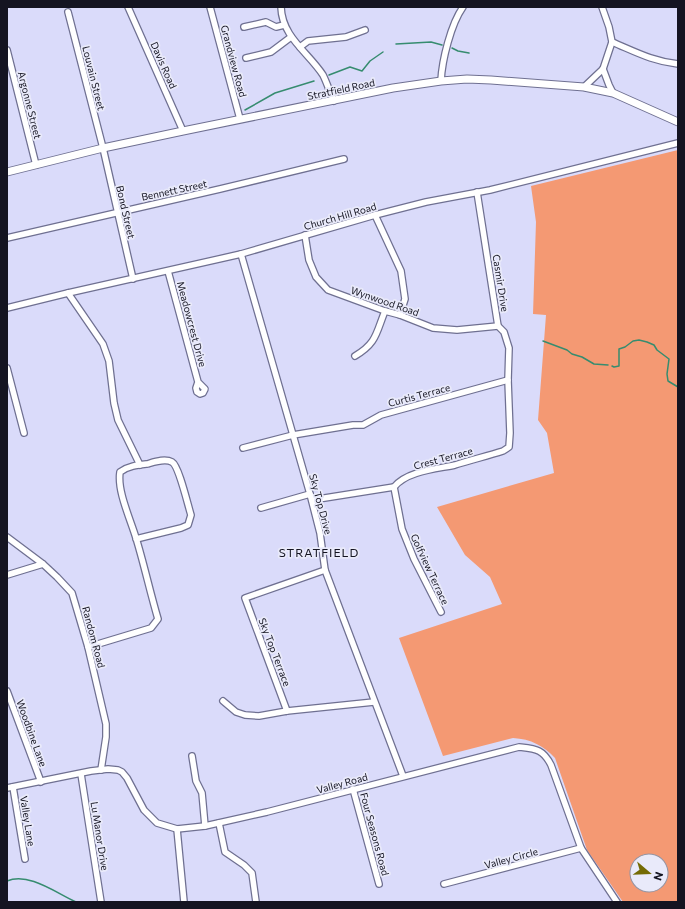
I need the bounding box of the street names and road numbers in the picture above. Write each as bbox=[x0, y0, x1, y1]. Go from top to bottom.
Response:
street label: Grandview Road bbox=[219, 24, 249, 99]
street label: Davis Road bbox=[148, 40, 180, 90]
street label: Louvain Street bbox=[80, 45, 108, 111]
street label: Argonne Street bbox=[16, 70, 44, 140]
street label: Stratfield Road bbox=[306, 76, 376, 102]
street label: Bennett Street bbox=[140, 177, 208, 203]
street label: Bond Street bbox=[114, 184, 138, 240]
street label: Church Hill Road bbox=[302, 200, 378, 232]
street label: Casmir Drive bbox=[491, 253, 511, 313]
street label: Meadowcrest Drive bbox=[175, 280, 209, 368]
street label: Wynwood Road bbox=[349, 284, 421, 318]
street label: Curtis Terrace bbox=[387, 381, 451, 409]
street label: Crest Terrace bbox=[412, 444, 474, 472]
street label: Sky Top Drive bbox=[307, 473, 335, 535]
street label: Golfview Terrace bbox=[408, 532, 452, 606]
street label: Random Road bbox=[80, 605, 108, 669]
street label: Sky Top Terrace bbox=[256, 616, 294, 688]
street label: Woodbine Lane bbox=[14, 698, 50, 768]
street label: Valley Road bbox=[315, 770, 369, 796]
street label: Four Seasons Road bbox=[358, 791, 392, 877]
street label: Valley Lane bbox=[18, 795, 38, 847]
street label: Lu Manor Drive bbox=[89, 801, 111, 871]
street label: Valley Circle bbox=[483, 845, 539, 871]

